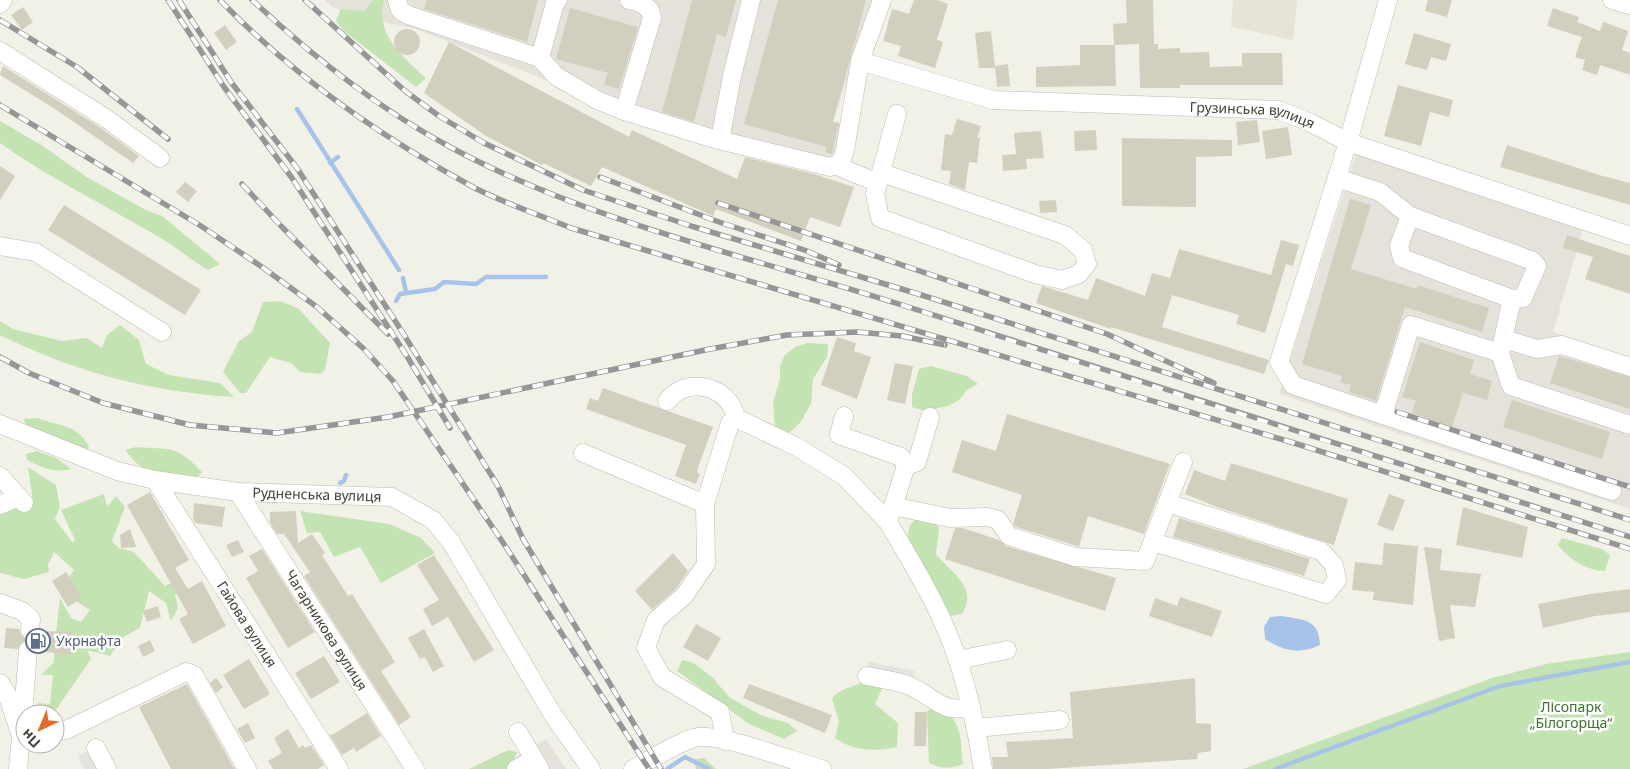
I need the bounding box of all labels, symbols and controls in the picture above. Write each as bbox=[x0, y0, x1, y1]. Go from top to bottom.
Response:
street label: Грузинська вулиця bbox=[1189, 97, 1318, 133]
street label: Рудненська вулиця bbox=[252, 482, 382, 506]
street label: Чагарникова вулиця bbox=[281, 566, 372, 694]
street label: Гайова вулиця bbox=[213, 577, 282, 671]
fuel station icon: Укрнафта bbox=[25, 628, 51, 654]
place label: Укрнафта bbox=[56, 631, 121, 650]
park label: Лісопарк „Білогорща“ bbox=[1530, 697, 1612, 732]
north arrow bbox=[15, 704, 65, 754]
text: Пн bbox=[17, 725, 44, 752]

